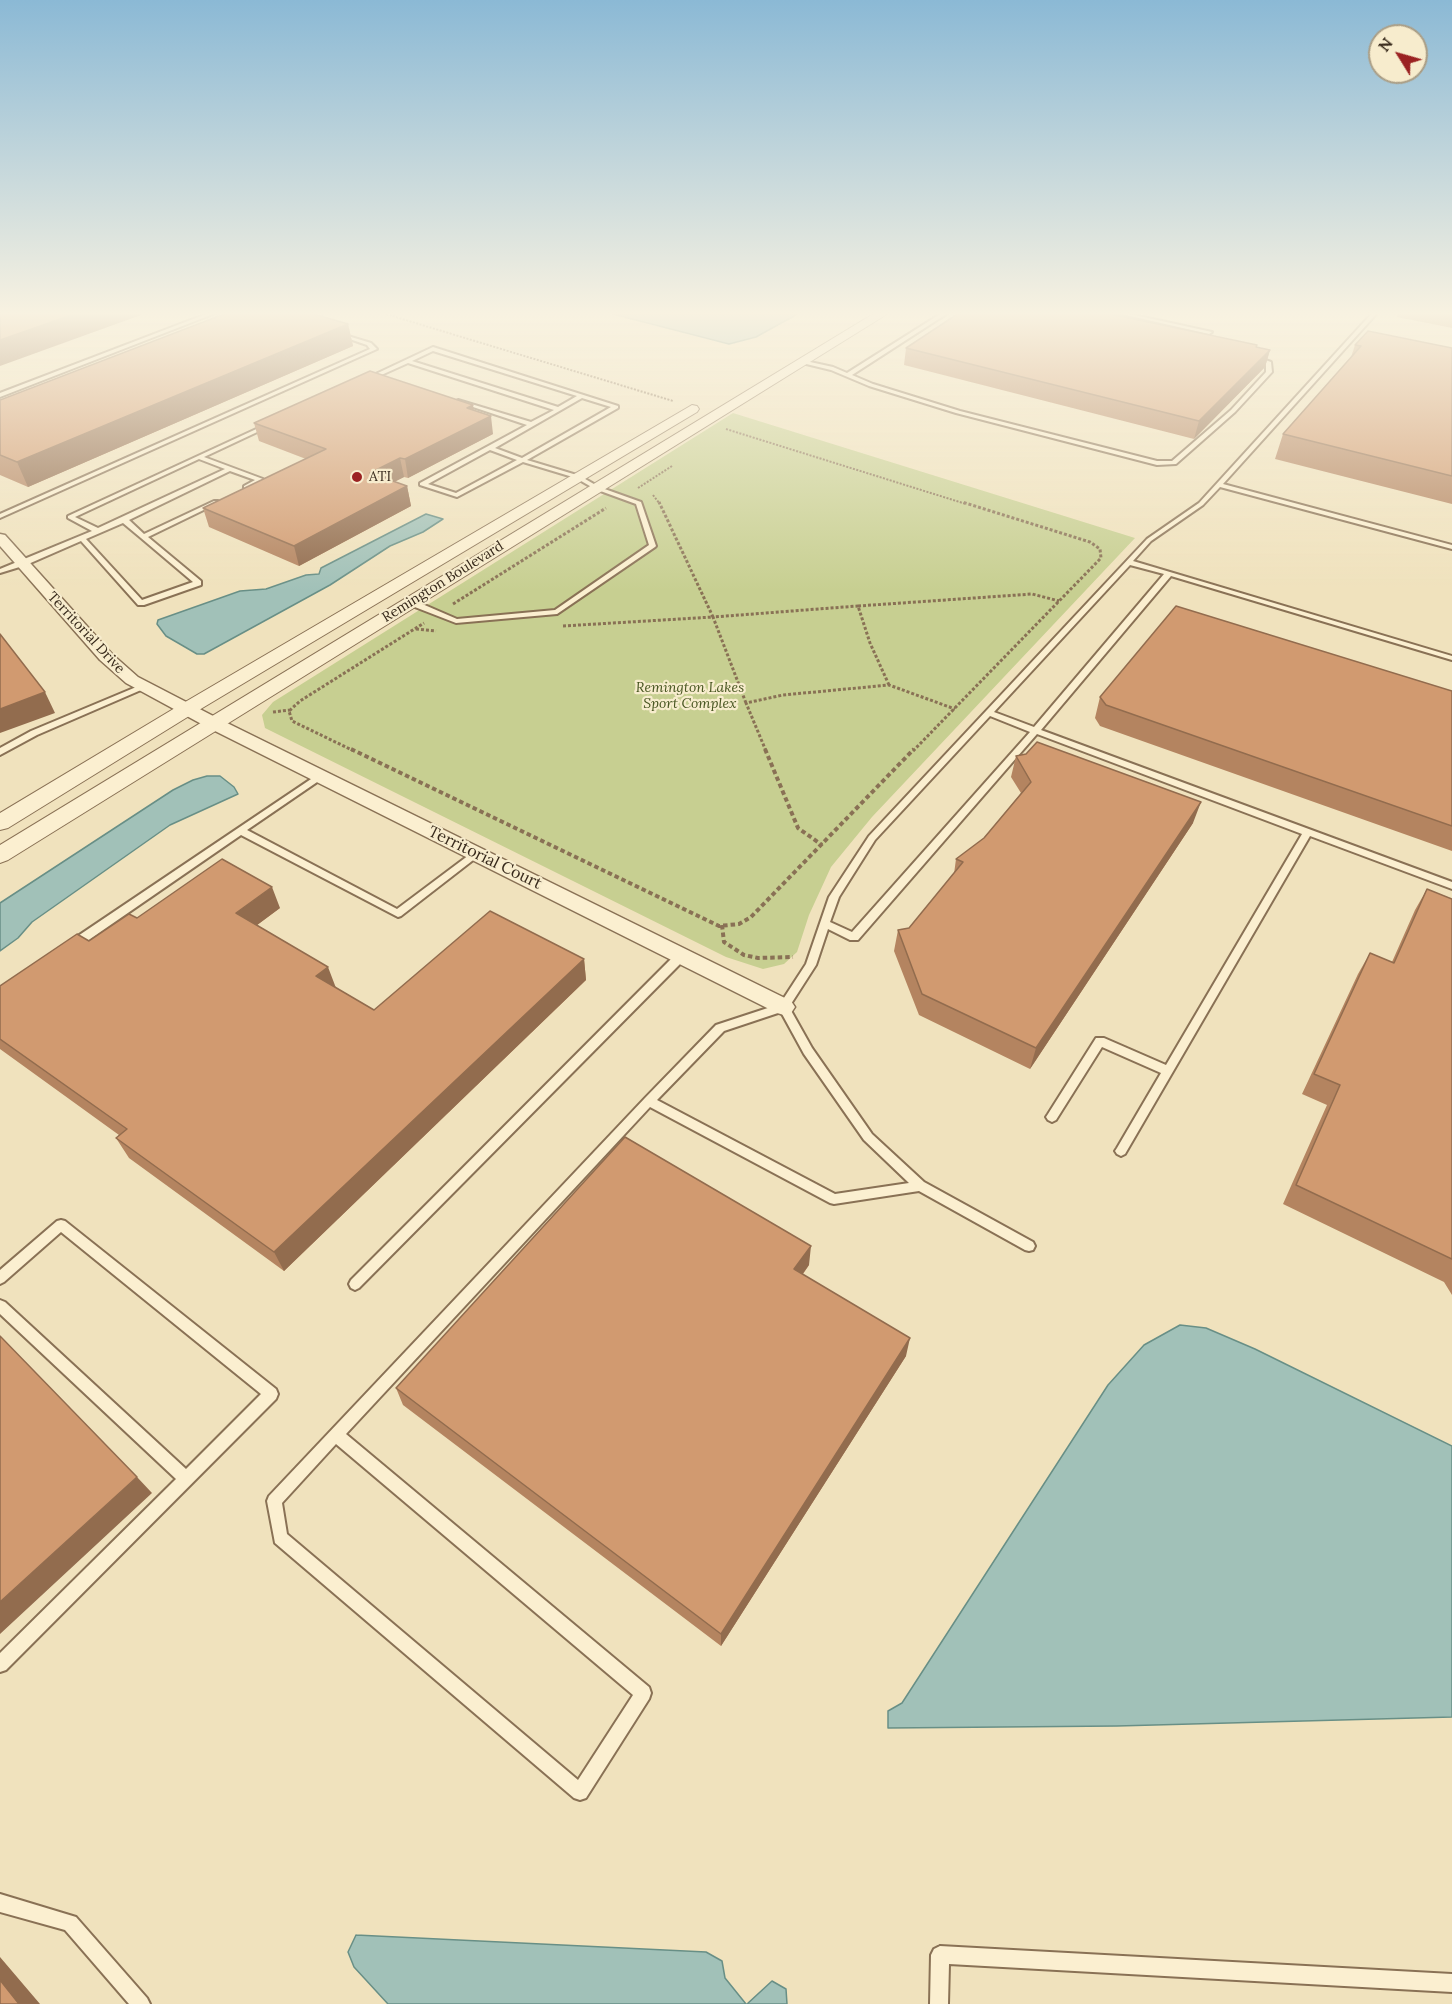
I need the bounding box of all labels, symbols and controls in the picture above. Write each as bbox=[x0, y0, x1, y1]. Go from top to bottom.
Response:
north arrow bbox=[1368, 24, 1428, 84]
text: N bbox=[1374, 33, 1397, 55]
place label: ATI bbox=[369, 469, 391, 485]
marker: ATI bbox=[350, 470, 364, 484]
street label: Remington Boulevard bbox=[379, 538, 507, 626]
street label: Territorial Drive bbox=[44, 589, 128, 677]
park label: Remington Lakes Sport Complex bbox=[636, 680, 744, 712]
street label: Territorial Court bbox=[425, 822, 545, 894]

